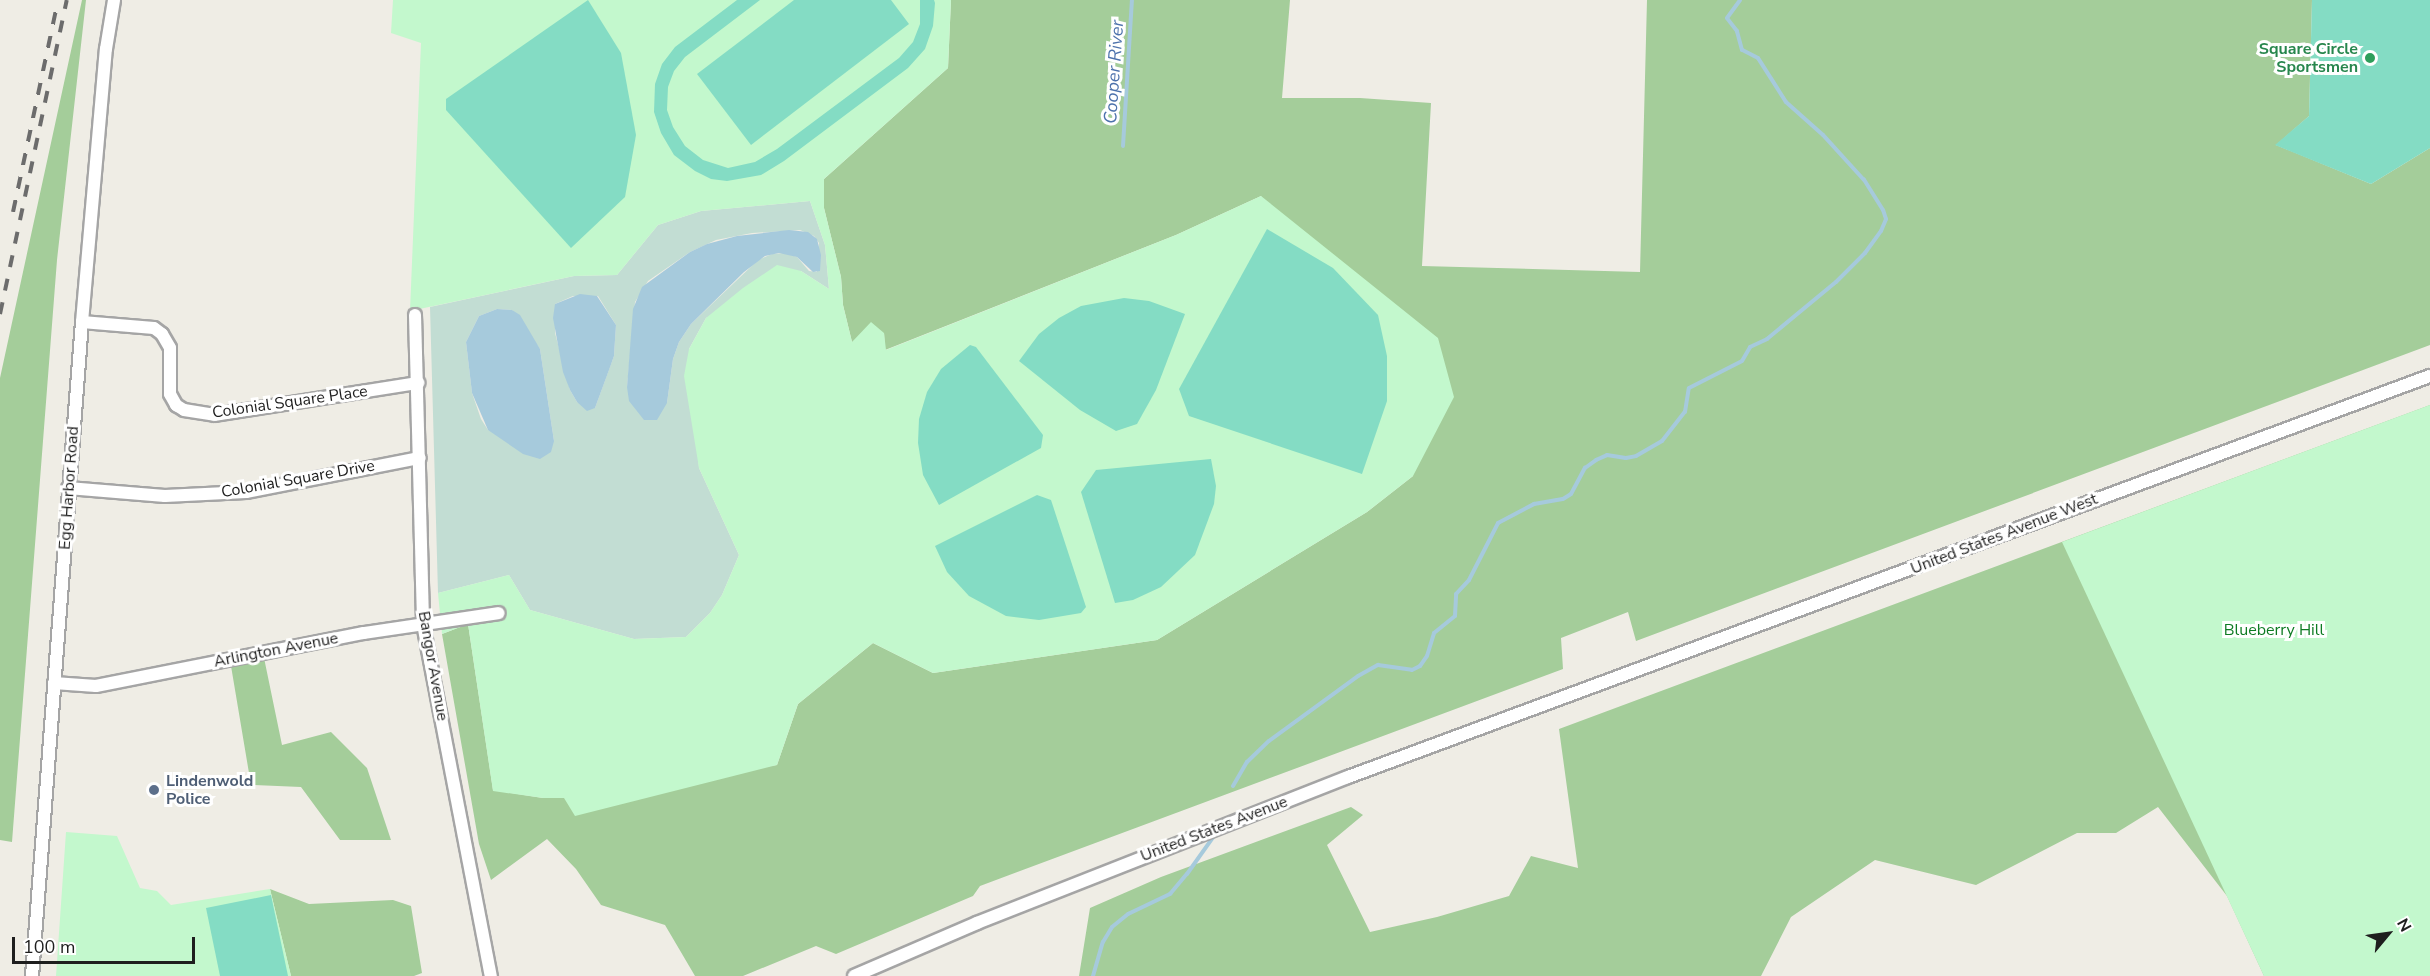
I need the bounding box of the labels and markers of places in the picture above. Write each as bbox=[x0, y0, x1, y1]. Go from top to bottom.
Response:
place label: Square Circle Sportsmen bbox=[2259, 39, 2358, 77]
marker: Square Circle Sportsmen bbox=[2363, 51, 2377, 65]
place label: Lindenwold Police bbox=[166, 771, 253, 809]
marker: Lindenwold Police bbox=[147, 783, 161, 797]

